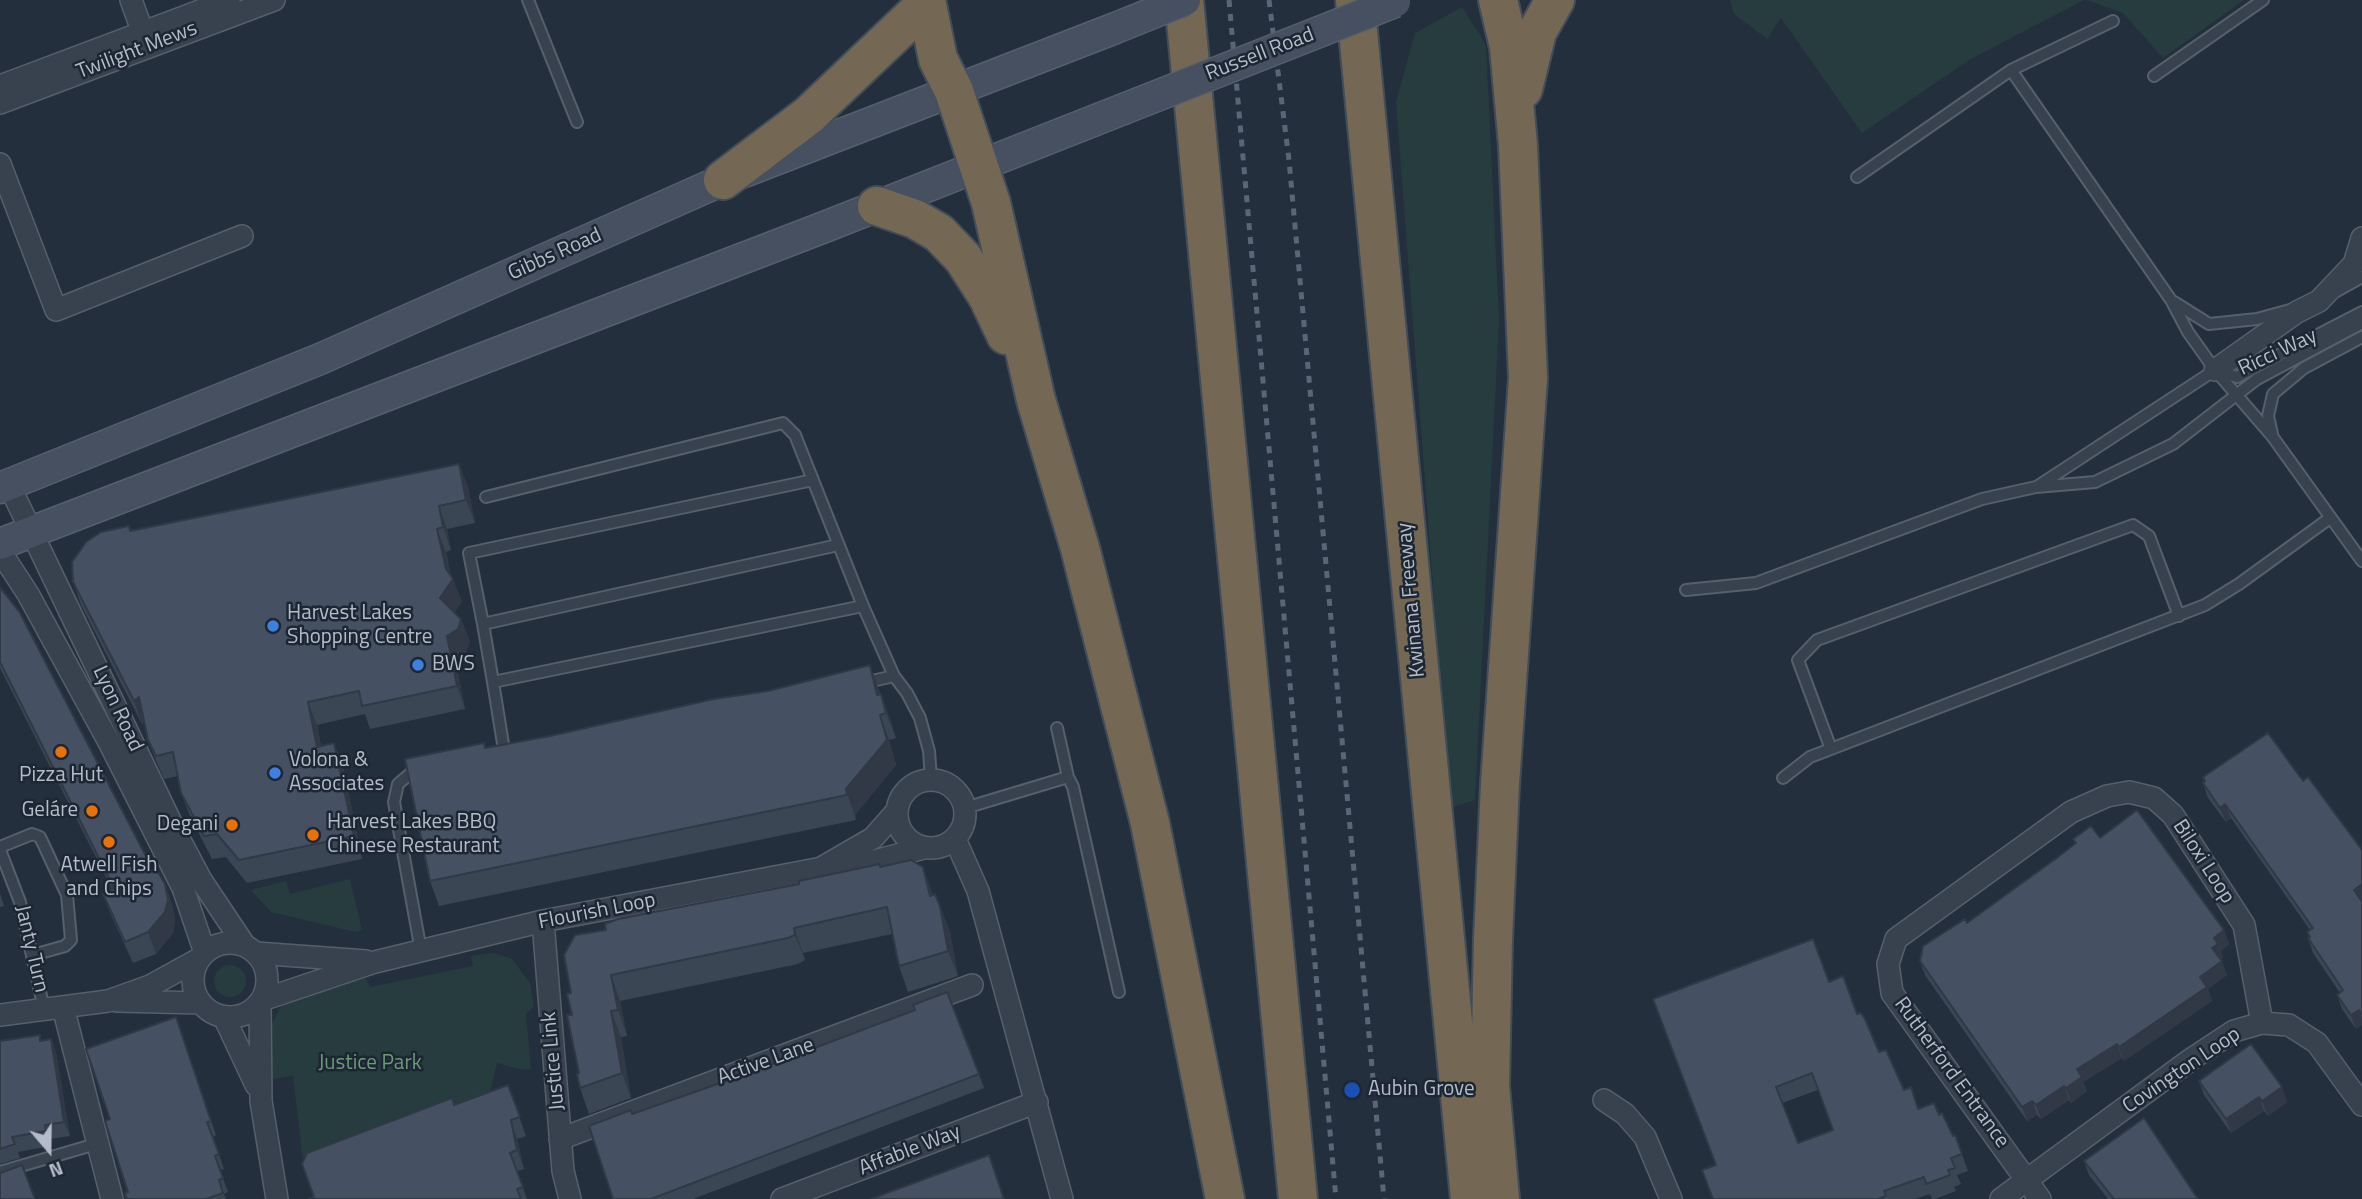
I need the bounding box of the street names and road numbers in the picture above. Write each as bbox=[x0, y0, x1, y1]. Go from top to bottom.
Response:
street label: Twilight Mews bbox=[73, 16, 201, 86]
street label: Russell Road bbox=[1202, 23, 1318, 87]
street label: Gibbs Road bbox=[504, 223, 606, 287]
street label: Ricci Way bbox=[2235, 324, 2321, 382]
street label: Kwinana Freeway bbox=[1393, 521, 1431, 679]
street label: Lyon Road bbox=[86, 662, 148, 756]
street label: Biloxi Loop bbox=[2167, 815, 2239, 909]
street label: Flourish Loop bbox=[536, 888, 658, 936]
street label: Janty Turn bbox=[9, 903, 53, 995]
street label: Rutherford Entrance bbox=[1888, 993, 2014, 1153]
street label: Justice Link bbox=[537, 1010, 571, 1112]
street label: Covington Loop bbox=[2118, 1022, 2246, 1120]
street label: Active Lane bbox=[714, 1033, 818, 1091]
street label: Affable Way bbox=[856, 1120, 964, 1182]

